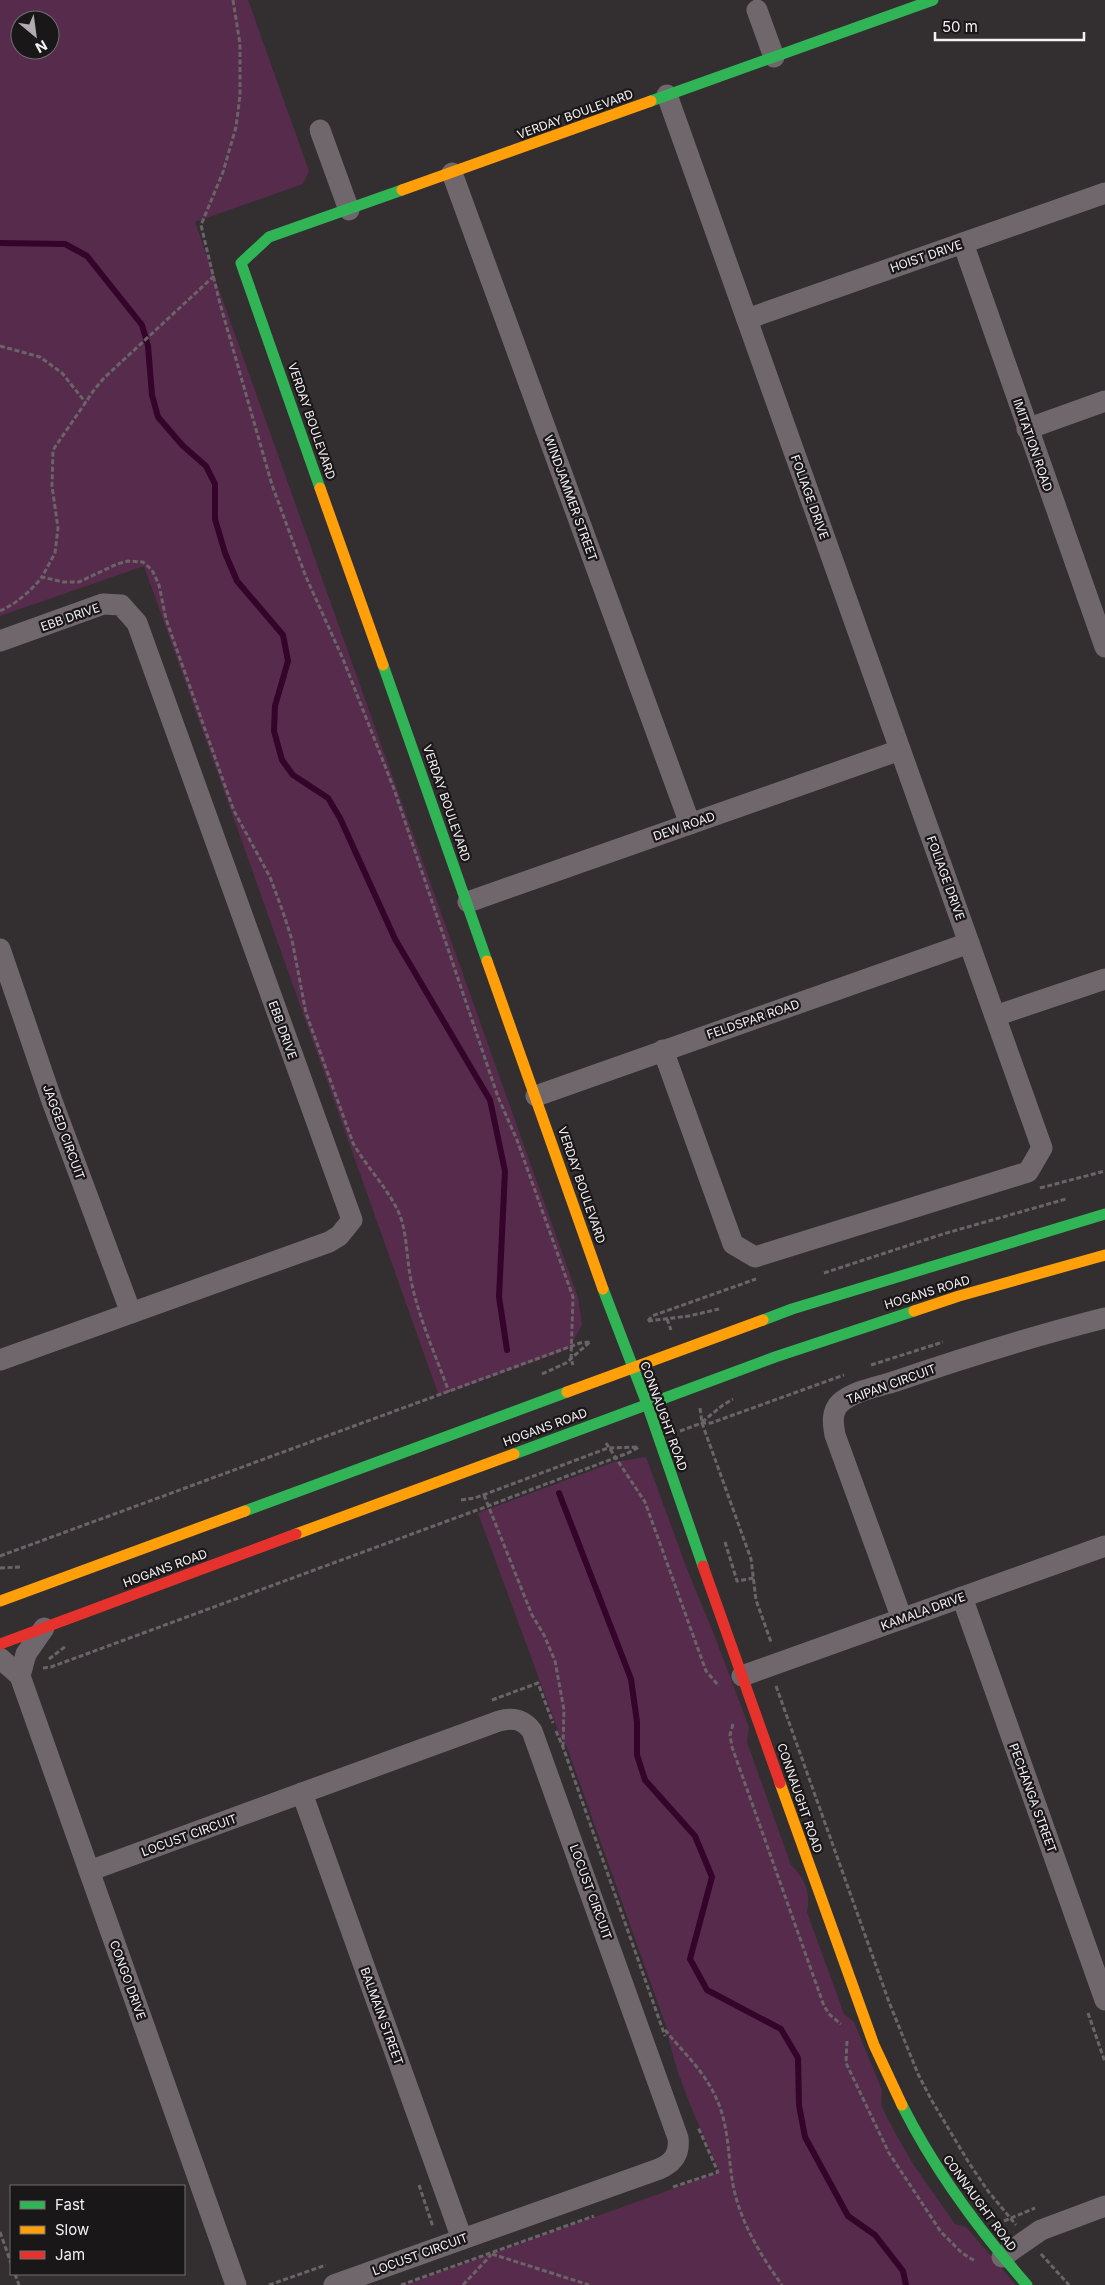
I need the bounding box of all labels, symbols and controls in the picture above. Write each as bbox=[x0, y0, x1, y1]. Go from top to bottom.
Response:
north arrow bbox=[10, 10, 60, 60]
scale bar bbox=[935, 10, 1084, 42]
text: 50 m bbox=[942, 17, 978, 36]
text: N bbox=[33, 37, 50, 57]
street label: VERDAY BOULEVARD bbox=[515, 86, 635, 142]
street label: HOIST DRIVE bbox=[888, 237, 964, 275]
street label: VERDAY BOULEVARD bbox=[285, 361, 339, 481]
street label: IMITATION ROAD bbox=[1010, 397, 1056, 493]
street label: WINDJAMMER STREET bbox=[541, 433, 601, 563]
street label: FOLIAGE DRIVE bbox=[788, 453, 832, 541]
street label: EBB DRIVE bbox=[39, 600, 101, 634]
street label: VERDAY BOULEVARD bbox=[420, 743, 474, 863]
street label: DEW ROAD bbox=[651, 808, 717, 844]
street label: FOLIAGE DRIVE bbox=[924, 834, 968, 922]
street label: FELDSPAR ROAD bbox=[705, 996, 801, 1042]
street label: EBB DRIVE bbox=[265, 999, 301, 1061]
street label: JAGGED CIRCUIT bbox=[40, 1082, 88, 1182]
street label: VERDAY BOULEVARD bbox=[555, 1125, 609, 1245]
street label: HOGANS ROAD bbox=[882, 1272, 972, 1312]
street label: CONNAUGHT ROAD bbox=[637, 1359, 691, 1473]
street label: TAIPAN CIRCUIT bbox=[844, 1361, 938, 1407]
street label: HOGANS ROAD bbox=[501, 1405, 589, 1449]
street label: HOGANS ROAD bbox=[121, 1546, 209, 1590]
street label: KAMALA DRIVE bbox=[879, 1589, 967, 1633]
street label: CONNAUGHT ROAD bbox=[774, 1741, 826, 1855]
street label: PECHANGA STREET bbox=[1006, 1741, 1060, 1855]
street label: LOCUST CIRCUIT bbox=[139, 1811, 239, 1859]
street label: LOCUST CIRCUIT bbox=[567, 1842, 615, 1942]
street label: CONGO DRIVE bbox=[107, 1938, 149, 2022]
street label: BALMAIN STREET bbox=[357, 1965, 407, 2067]
street label: CONNAUGHT ROAD bbox=[940, 2152, 1020, 2254]
legend bbox=[10, 2185, 185, 2275]
text: Fast bbox=[55, 2195, 85, 2214]
text: Slow bbox=[55, 2220, 89, 2239]
street label: LOCUST CIRCUIT bbox=[370, 2230, 470, 2278]
text: Jam bbox=[55, 2245, 85, 2264]

